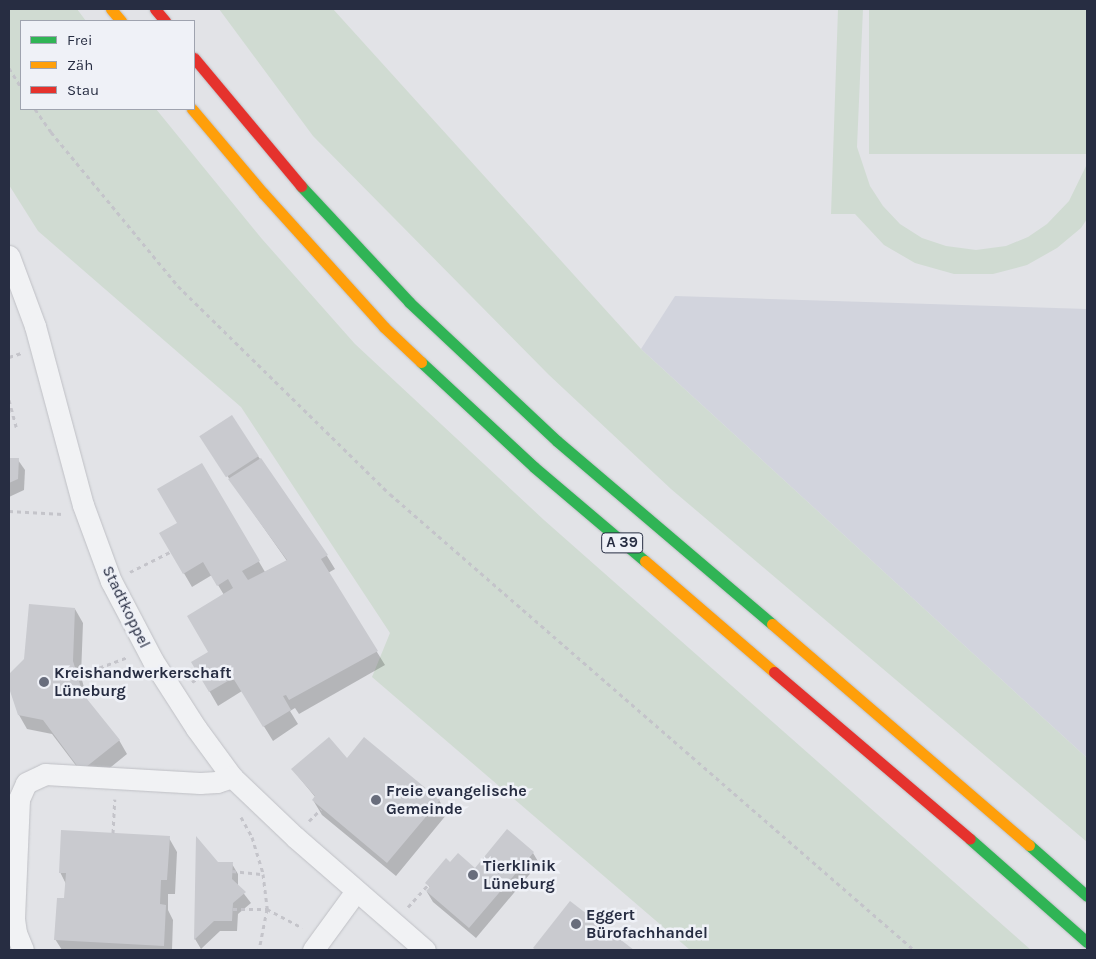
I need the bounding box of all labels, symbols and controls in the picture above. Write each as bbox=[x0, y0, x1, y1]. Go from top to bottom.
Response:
legend bbox=[20, 20, 195, 110]
text: Frei bbox=[67, 31, 92, 49]
text: Zäh bbox=[67, 56, 93, 74]
text: Stau bbox=[67, 81, 99, 99]
road number: A 39 bbox=[601, 530, 643, 556]
street label: Stadtkoppel bbox=[98, 563, 154, 651]
place label: Kreishandwerkerschaft Lüneburg bbox=[54, 663, 232, 701]
marker: Kreishandwerkerschaft Lüneburg bbox=[38, 676, 50, 688]
place label: Freie evangelische Gemeinde bbox=[386, 781, 527, 819]
marker: Freie evangelische Gemeinde bbox=[370, 794, 382, 806]
place label: Tierklinik Lüneburg bbox=[483, 856, 556, 894]
marker: Tierklinik Lüneburg bbox=[467, 869, 479, 881]
place label: Eggert Bürofachhandel bbox=[586, 905, 708, 943]
marker: Eggert Bürofachhandel bbox=[570, 918, 582, 930]

